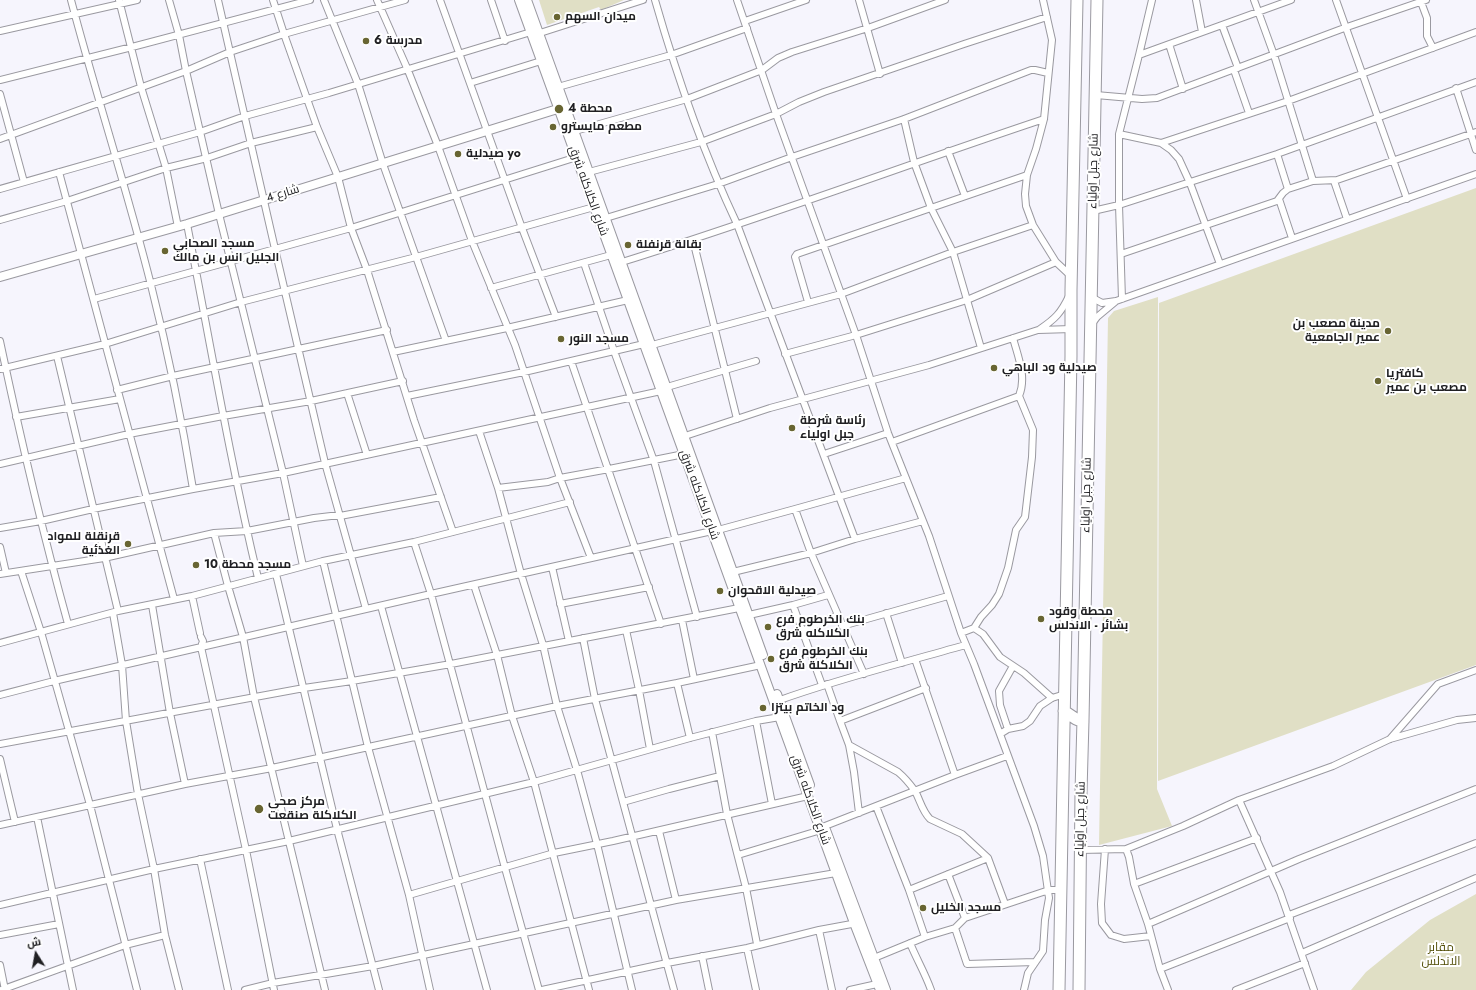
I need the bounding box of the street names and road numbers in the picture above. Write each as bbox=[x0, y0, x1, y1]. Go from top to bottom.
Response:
street label: شارع جبل اولياء bbox=[1086, 133, 1102, 209]
street label: شارع الكلاكله شرق bbox=[565, 144, 611, 238]
street label: شارع 4 bbox=[265, 182, 301, 206]
street label: شارع الكلاكله شرق bbox=[676, 448, 722, 542]
street label: شارع جبل اولياء bbox=[1079, 457, 1095, 533]
street label: شارع الكلاكله شرق bbox=[787, 753, 833, 847]
street label: شارع جبل اولياء bbox=[1073, 781, 1089, 857]

